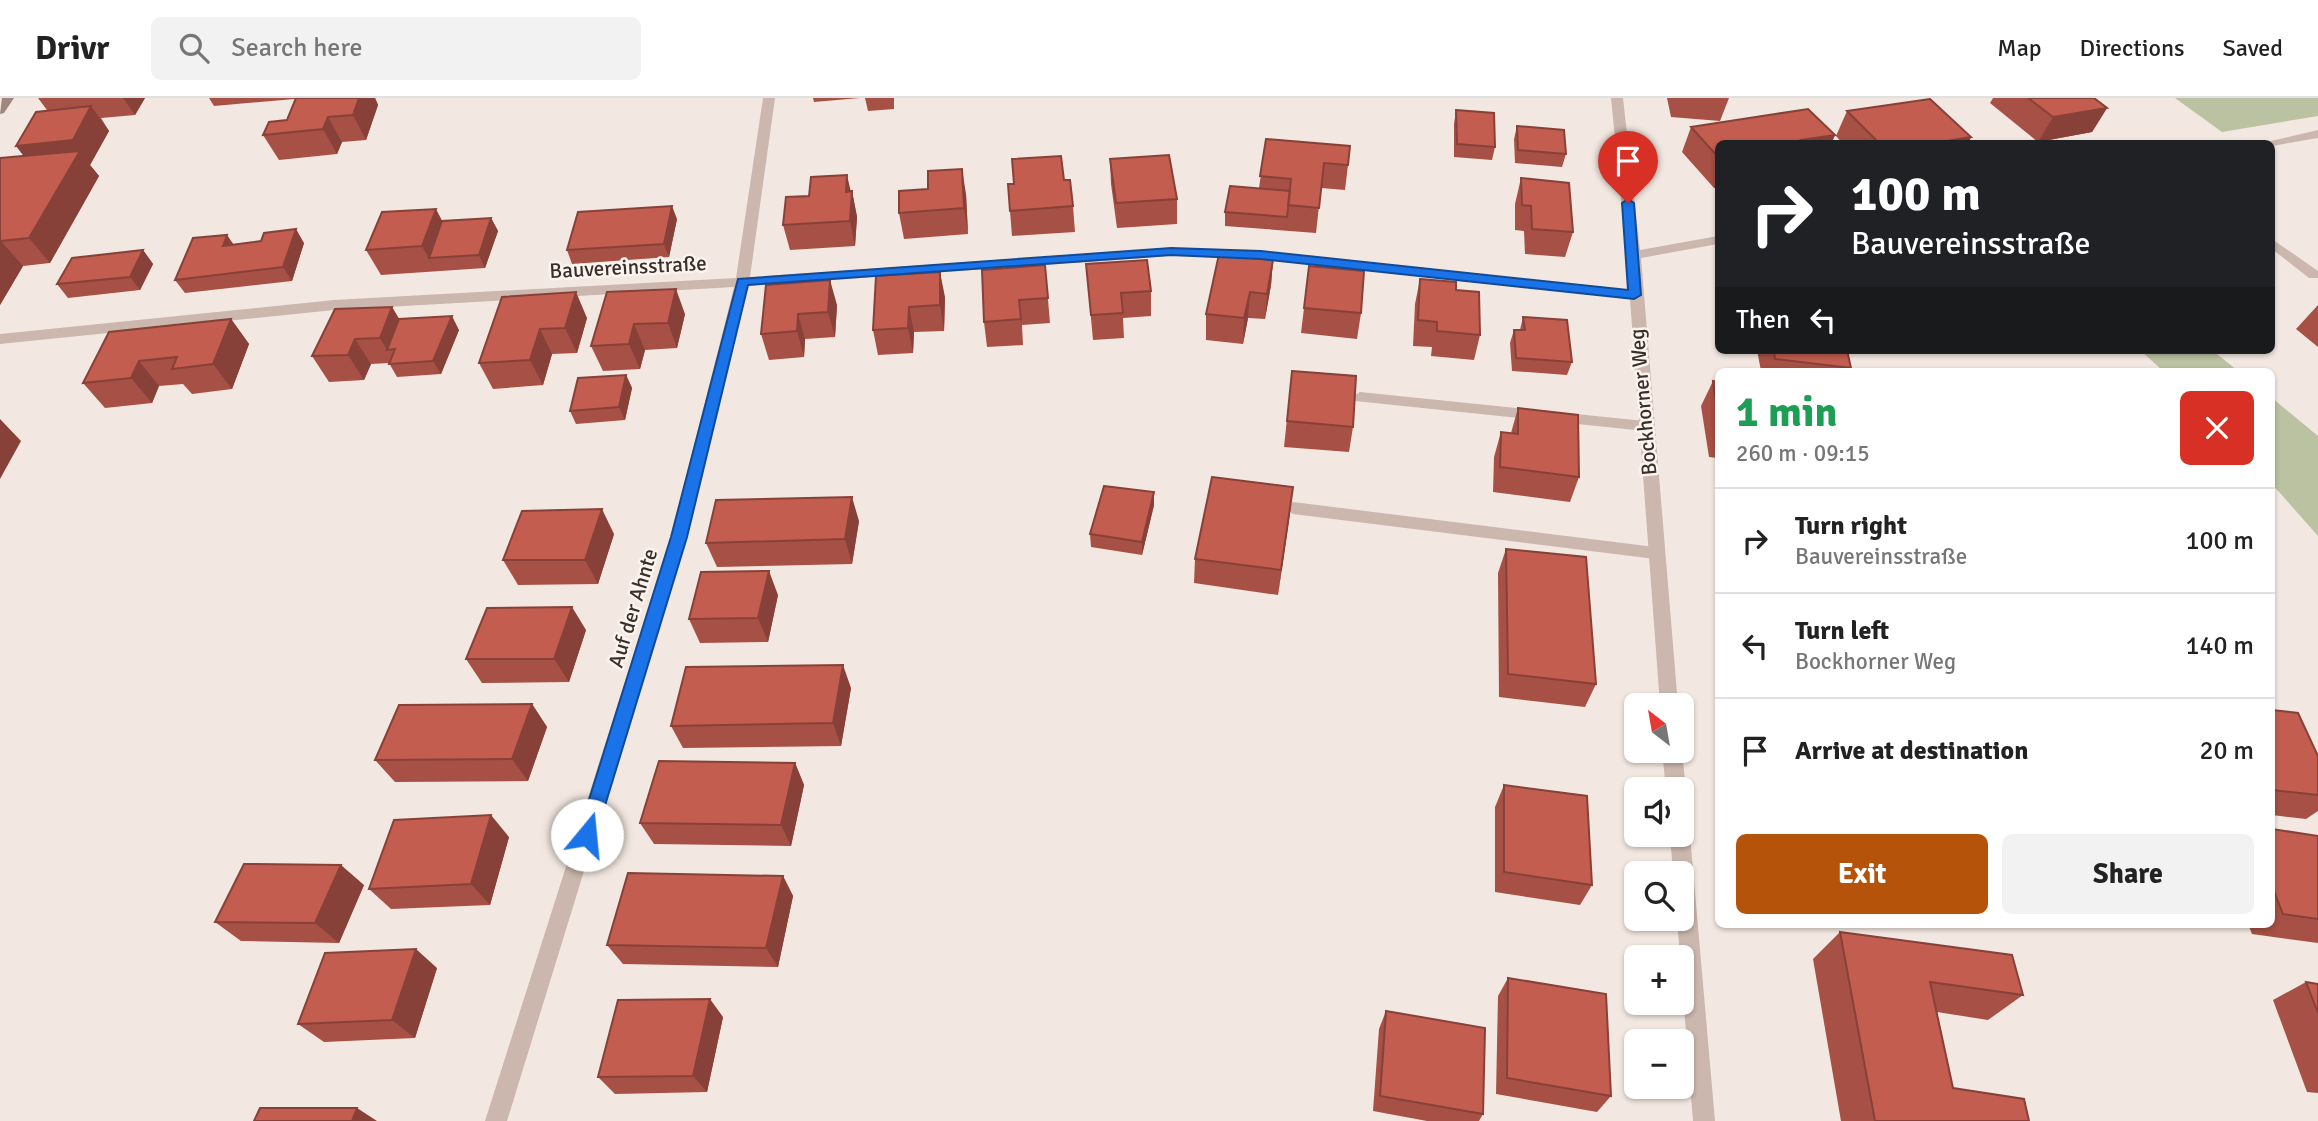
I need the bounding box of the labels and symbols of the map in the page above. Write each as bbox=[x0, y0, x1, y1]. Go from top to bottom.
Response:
pin bbox=[1598, 131, 1658, 203]
street label: Bauvereinsstraße bbox=[549, 250, 707, 284]
street label: Bockhorner Weg bbox=[1624, 328, 1662, 476]
street label: Auf der Ahnte bbox=[603, 545, 663, 671]
north arrow bbox=[1624, 693, 1694, 763]
position arrow bbox=[550, 798, 624, 872]

